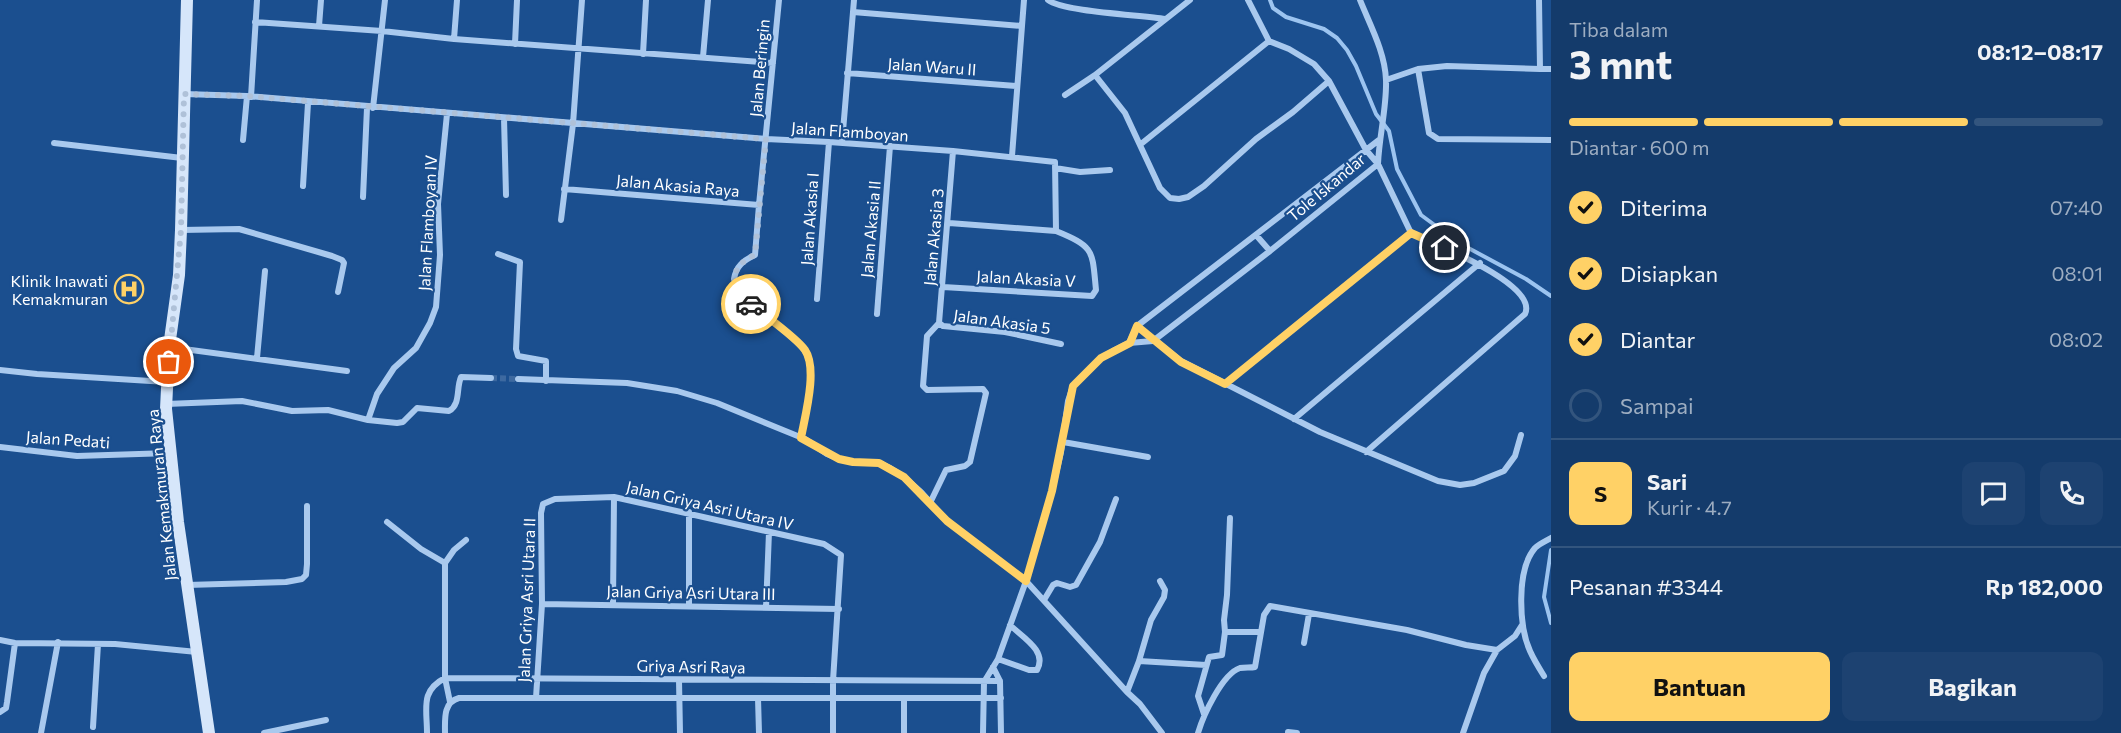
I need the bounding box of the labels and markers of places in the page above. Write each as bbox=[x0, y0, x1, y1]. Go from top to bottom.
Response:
pin bbox=[1419, 222, 1470, 273]
place label: Klinik Inawati Kemakmuran bbox=[11, 271, 108, 308]
hospital icon: Klinik Inawati Kemakmuran bbox=[113, 273, 145, 305]
pin bbox=[143, 336, 194, 387]

